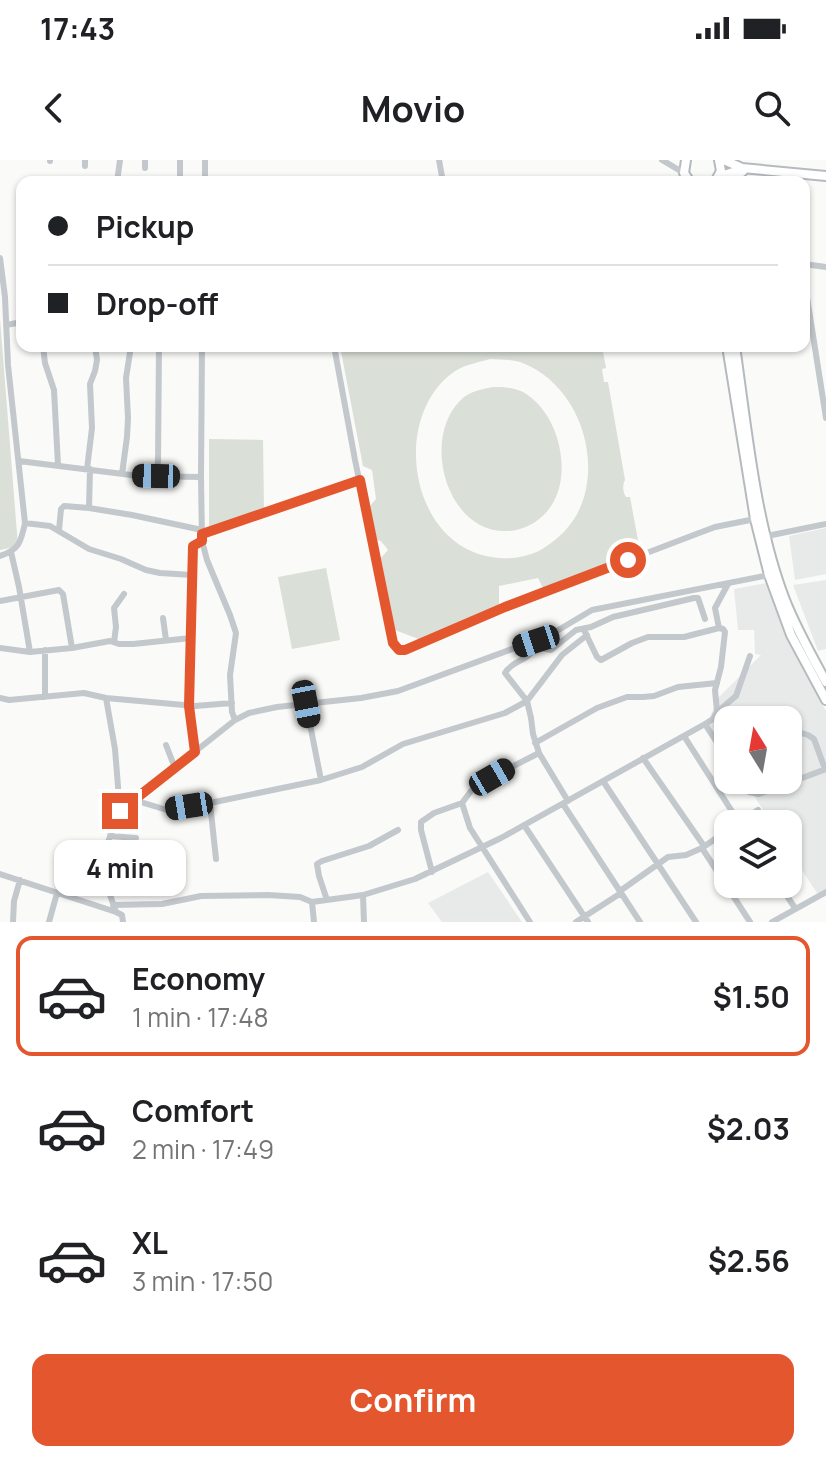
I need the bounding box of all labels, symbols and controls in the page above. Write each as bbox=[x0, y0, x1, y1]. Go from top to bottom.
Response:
text: 17:43 bbox=[40, 8, 115, 49]
text: Movio bbox=[361, 84, 465, 133]
icon: back bbox=[32, 86, 76, 130]
icon: search bbox=[750, 86, 794, 130]
text: Pickup bbox=[96, 206, 194, 247]
text: Drop-off bbox=[96, 283, 218, 324]
car bbox=[132, 464, 180, 488]
route start bbox=[610, 542, 646, 578]
car bbox=[509, 622, 563, 660]
car bbox=[290, 678, 322, 730]
north arrow bbox=[714, 706, 802, 794]
map controls bbox=[714, 706, 802, 898]
car bbox=[465, 755, 519, 799]
car bbox=[163, 790, 215, 822]
route end bbox=[102, 793, 138, 829]
button: layers bbox=[714, 810, 802, 898]
callout: 4 min bbox=[54, 839, 186, 895]
text: 4 min bbox=[86, 850, 154, 886]
text: Economy bbox=[132, 958, 265, 999]
icon: car bbox=[36, 960, 108, 1032]
text: $1.50 bbox=[713, 976, 790, 1017]
text: 1 min · 17:48 bbox=[132, 999, 269, 1035]
text: Comfort bbox=[132, 1090, 254, 1131]
icon: car bbox=[36, 1092, 108, 1164]
text: $2.03 bbox=[707, 1108, 790, 1149]
text: 2 min · 17:49 bbox=[132, 1131, 274, 1167]
text: XL bbox=[132, 1222, 168, 1263]
icon: car bbox=[36, 1224, 108, 1296]
text: $2.56 bbox=[708, 1240, 790, 1281]
text: 3 min · 17:50 bbox=[132, 1263, 273, 1299]
button: Confirm bbox=[32, 1354, 794, 1446]

